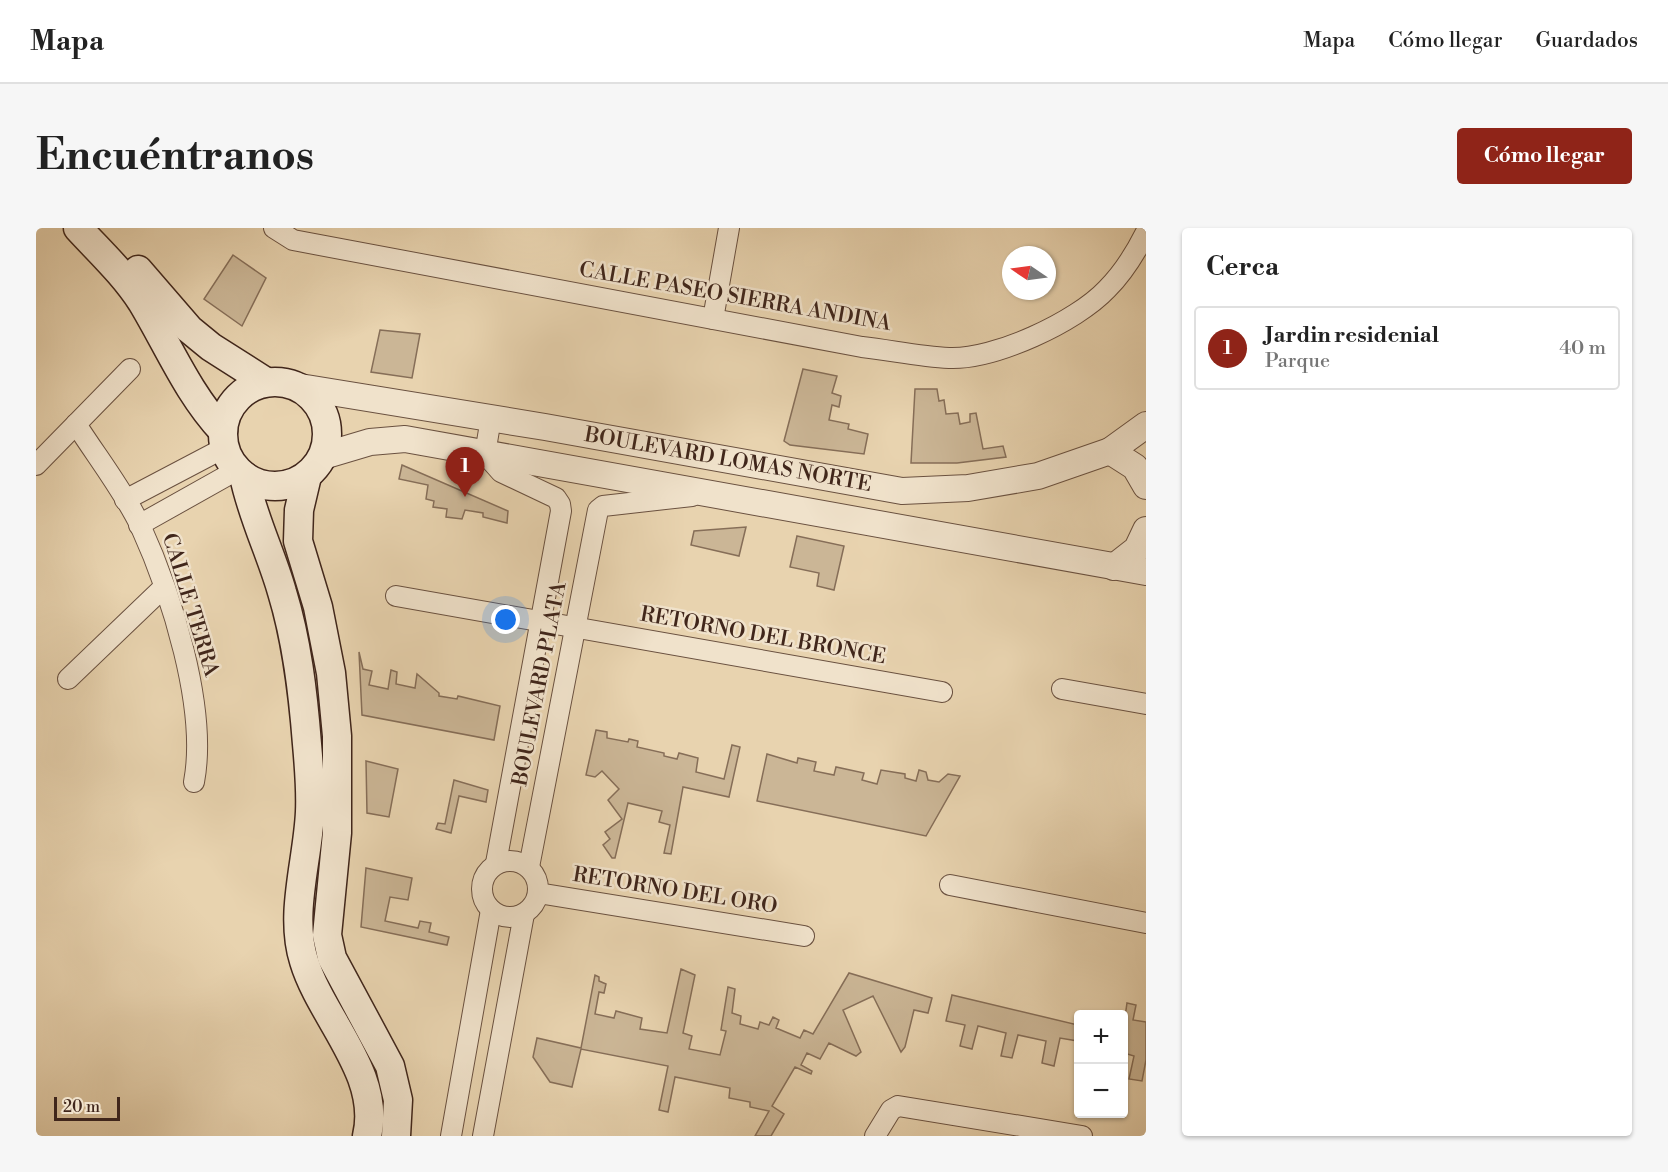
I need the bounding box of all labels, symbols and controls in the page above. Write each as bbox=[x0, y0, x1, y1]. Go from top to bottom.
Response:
text: Mapa bbox=[30, 24, 104, 59]
text: Mapa bbox=[1303, 28, 1355, 54]
text: Cómo llegar bbox=[1388, 28, 1503, 54]
text: Guardados bbox=[1536, 28, 1638, 54]
button: Cómo llegar bbox=[1457, 128, 1632, 184]
text: Encuéntranos bbox=[36, 130, 314, 183]
north arrow bbox=[1002, 246, 1056, 300]
text: Cerca bbox=[1206, 251, 1279, 283]
street label: CALLE PASEO SIERRA ANDINA bbox=[577, 257, 894, 337]
text: Jardin residenial bbox=[1265, 322, 1439, 349]
text: 1 bbox=[1223, 336, 1232, 361]
text: 40 m bbox=[1559, 336, 1606, 361]
text: Parque bbox=[1265, 349, 1330, 374]
street label: BOULEVARD LOMAS NORTE bbox=[581, 422, 874, 498]
pin: 1 bbox=[446, 448, 484, 497]
street label: CALLE TERRA bbox=[156, 530, 224, 680]
street label: BOULEVARD PLATA bbox=[507, 579, 573, 789]
street label: RETORNO DEL BRONCE bbox=[638, 602, 888, 670]
your location bbox=[491, 605, 520, 634]
street label: RETORNO DEL ORO bbox=[571, 862, 779, 920]
map controls bbox=[1074, 1010, 1128, 1118]
button: + bbox=[1074, 1010, 1128, 1064]
button: − bbox=[1074, 1064, 1128, 1118]
scale bar bbox=[54, 1094, 120, 1122]
text: 20 m bbox=[63, 1097, 100, 1117]

